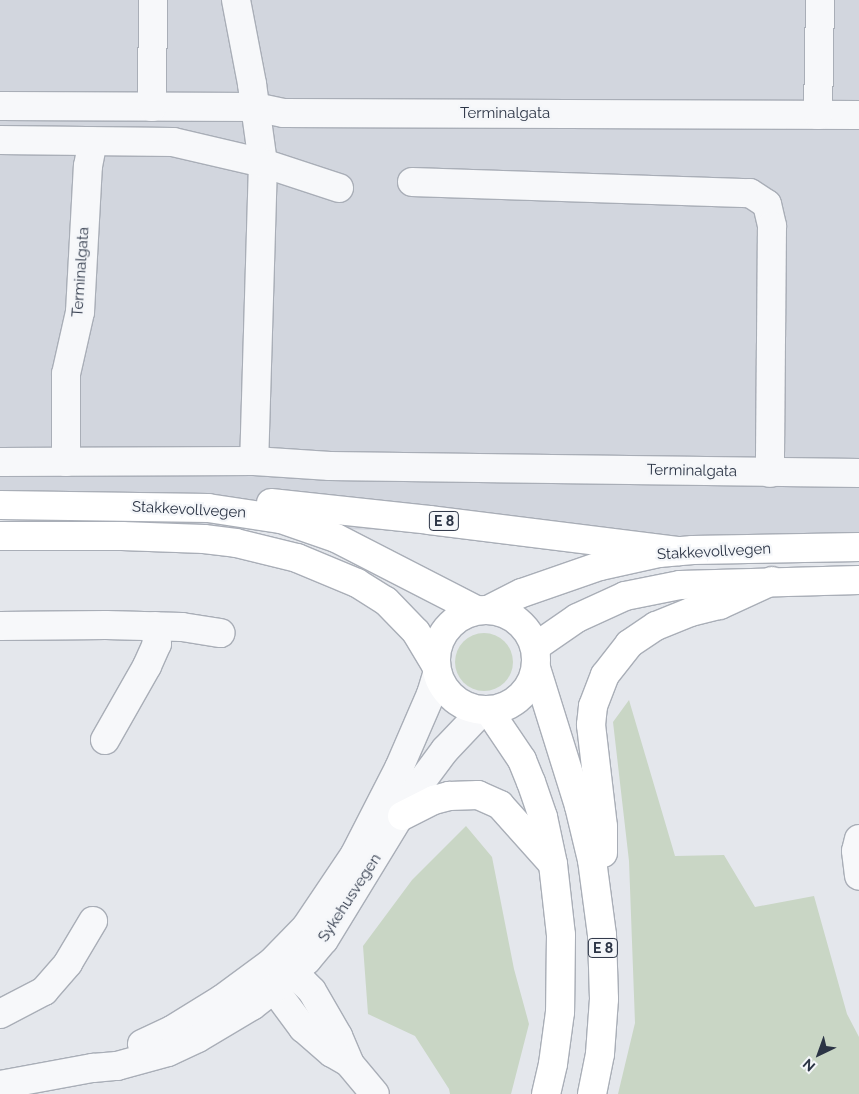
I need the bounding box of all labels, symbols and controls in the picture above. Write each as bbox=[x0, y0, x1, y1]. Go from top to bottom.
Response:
street label: Terminalgata bbox=[460, 105, 550, 123]
street label: Terminalgata bbox=[69, 226, 93, 318]
street label: Terminalgata bbox=[647, 461, 737, 481]
street label: Stakkevollvegen bbox=[132, 498, 246, 522]
road number: E 8 bbox=[428, 510, 460, 532]
street label: Stakkevollvegen bbox=[657, 540, 771, 564]
street label: Sykehusvegen bbox=[315, 851, 385, 945]
road number: E 8 bbox=[587, 936, 619, 960]
north arrow bbox=[794, 1029, 844, 1079]
text: N bbox=[800, 1056, 818, 1075]

